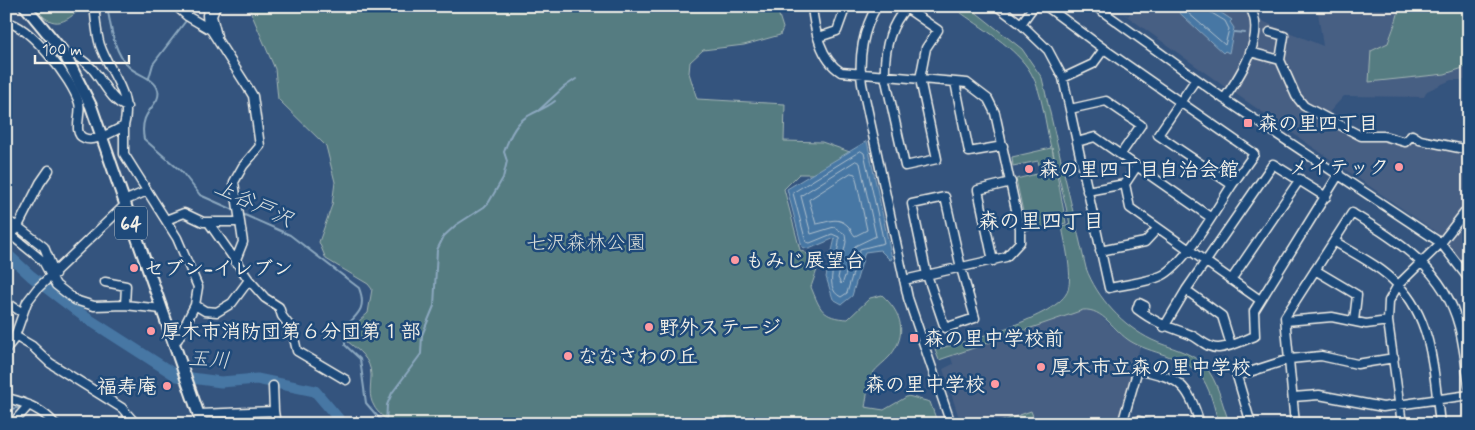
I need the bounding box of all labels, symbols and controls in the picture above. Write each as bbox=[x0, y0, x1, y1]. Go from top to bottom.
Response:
scale bar bbox=[35, 32, 129, 64]
text: 100 m bbox=[42, 41, 82, 61]
place label: 森の里四丁目 bbox=[1258, 111, 1378, 138]
marker: 森の里四丁目 bbox=[1242, 117, 1254, 129]
place label: メイテック bbox=[1289, 155, 1389, 182]
place label: 森の里四丁目自治会館 bbox=[1039, 157, 1239, 184]
marker: メイテック bbox=[1393, 161, 1405, 173]
marker: 森の里四丁目自治会館 bbox=[1023, 163, 1035, 175]
water label: 上谷戸沢 bbox=[210, 173, 298, 235]
road number: 64 bbox=[115, 207, 147, 240]
district label: 森の里四丁目 bbox=[978, 208, 1104, 236]
park label: 七沢森林公園 bbox=[526, 230, 646, 257]
place label: もみじ展望台 bbox=[745, 248, 865, 275]
marker: もみじ展望台 bbox=[729, 254, 741, 266]
place label: セブン-イレブン bbox=[144, 256, 293, 283]
marker: セブン-イレブン bbox=[128, 262, 140, 274]
place label: 野外ステージ bbox=[659, 315, 781, 342]
place label: 厚木市消防団第６分団第１部 bbox=[161, 319, 421, 346]
marker: 野外ステージ bbox=[643, 321, 655, 333]
marker: 厚木市消防団第６分団第１部 bbox=[145, 325, 157, 337]
place label: 森の里中学校前 bbox=[924, 326, 1064, 353]
marker: 森の里中学校前 bbox=[908, 332, 920, 344]
place label: ななさわの丘 bbox=[578, 344, 698, 371]
water label: 玉川 bbox=[187, 345, 231, 375]
marker: ななさわの丘 bbox=[562, 350, 574, 362]
place label: 厚木市立森の里中学校 bbox=[1051, 355, 1251, 382]
marker: 厚木市立森の里中学校 bbox=[1035, 361, 1047, 373]
place label: 森の里中学校 bbox=[865, 372, 985, 399]
place label: 福寿庵 bbox=[97, 374, 157, 401]
marker: 森の里中学校 bbox=[989, 378, 1001, 390]
marker: 福寿庵 bbox=[161, 380, 173, 392]

